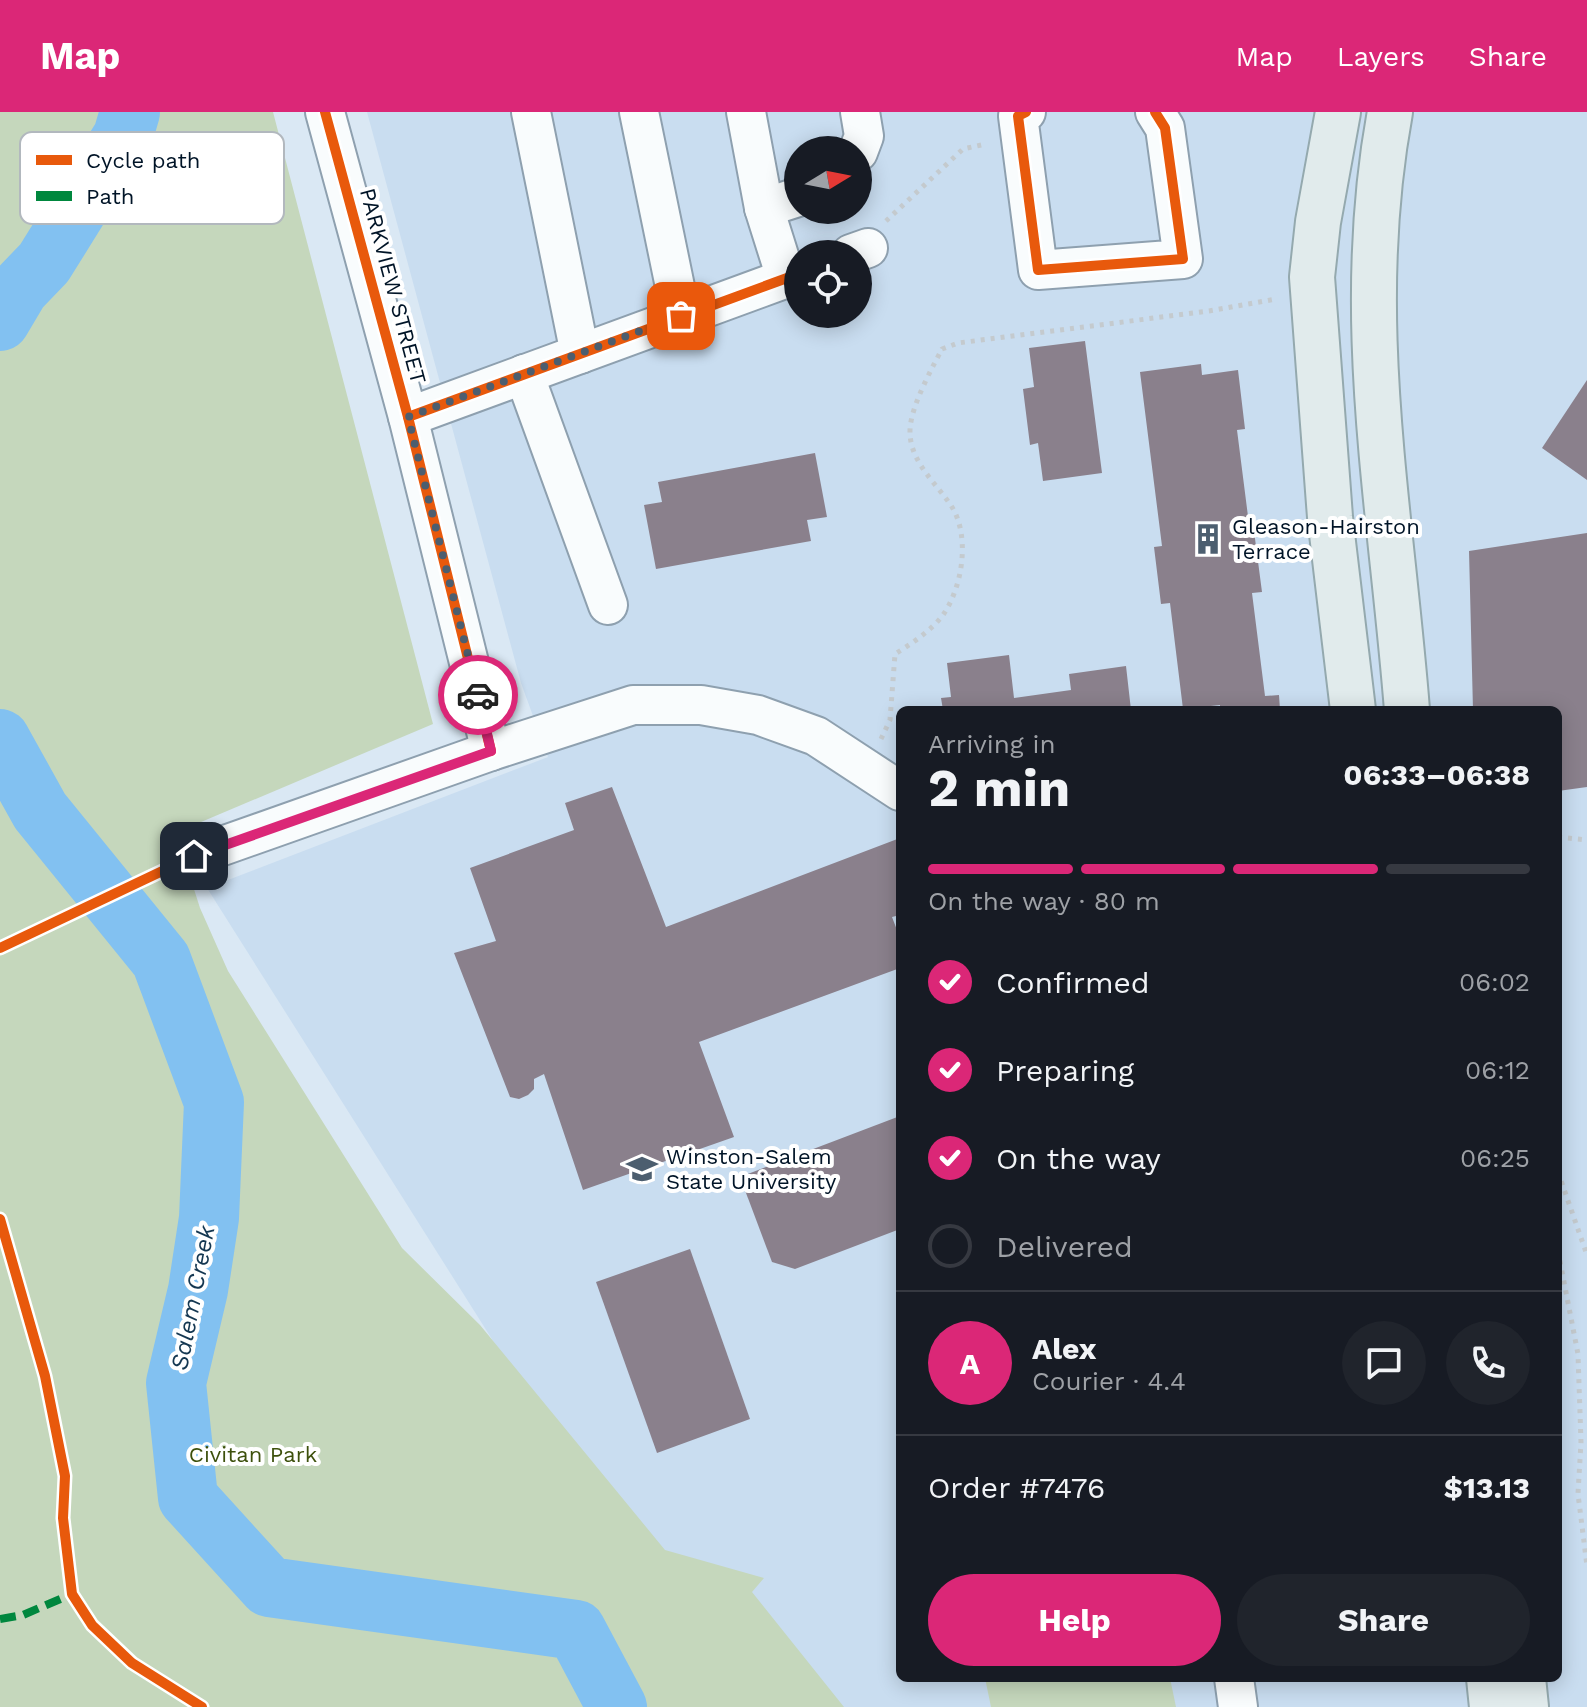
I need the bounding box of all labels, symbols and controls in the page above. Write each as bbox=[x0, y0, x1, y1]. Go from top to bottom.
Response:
text: Map bbox=[40, 34, 120, 78]
text: Map bbox=[1236, 40, 1293, 73]
text: Layers bbox=[1337, 40, 1425, 73]
text: Share bbox=[1469, 40, 1547, 73]
legend bbox=[20, 132, 284, 224]
north arrow bbox=[784, 136, 872, 224]
map controls bbox=[784, 136, 872, 328]
text: Cycle path bbox=[86, 148, 200, 173]
text: Path bbox=[86, 184, 134, 209]
street label: PARKVIEW STREET bbox=[355, 185, 431, 387]
button: locate bbox=[784, 240, 872, 328]
pin bbox=[647, 282, 715, 350]
icon: bag bbox=[659, 294, 703, 338]
place label: Gleason-Hairston Terrace bbox=[1232, 514, 1420, 564]
building icon: Gleason-Hairston Terrace bbox=[1191, 522, 1225, 556]
courier bbox=[438, 655, 518, 735]
icon: car bbox=[456, 673, 500, 717]
text: Arriving in bbox=[928, 729, 1056, 759]
text: 06:33–06:38 bbox=[1343, 757, 1530, 792]
text: 2 min bbox=[928, 758, 1070, 819]
pin bbox=[160, 822, 228, 890]
icon: home bbox=[172, 834, 216, 878]
text: On the way · 80 m bbox=[928, 886, 1160, 916]
icon: check bbox=[928, 960, 972, 1004]
text: Confirmed bbox=[996, 965, 1150, 1000]
text: 06:02 bbox=[1459, 967, 1530, 997]
icon: check bbox=[928, 1048, 972, 1092]
text: Preparing bbox=[996, 1053, 1134, 1088]
text: 06:12 bbox=[1465, 1055, 1530, 1085]
icon: check bbox=[928, 1136, 972, 1180]
text: On the way bbox=[996, 1141, 1161, 1176]
text: 06:25 bbox=[1460, 1143, 1530, 1173]
place label: Winston-Salem State University bbox=[666, 1144, 837, 1194]
school or university icon: Winston-Salem State University bbox=[625, 1152, 659, 1186]
water label: Salem Creek bbox=[165, 1222, 221, 1373]
text: Delivered bbox=[996, 1229, 1133, 1264]
button: chat bbox=[1342, 1321, 1426, 1405]
button: phone bbox=[1446, 1321, 1530, 1405]
text: Alex bbox=[1032, 1331, 1096, 1366]
text: A bbox=[960, 1346, 980, 1381]
text: Courier · 4.4 bbox=[1032, 1366, 1186, 1396]
park label: Civitan Park bbox=[189, 1442, 317, 1467]
text: Order #7476 bbox=[928, 1470, 1105, 1505]
text: $13.13 bbox=[1444, 1470, 1530, 1505]
button: Help bbox=[928, 1574, 1221, 1666]
button: Share bbox=[1237, 1574, 1530, 1666]

